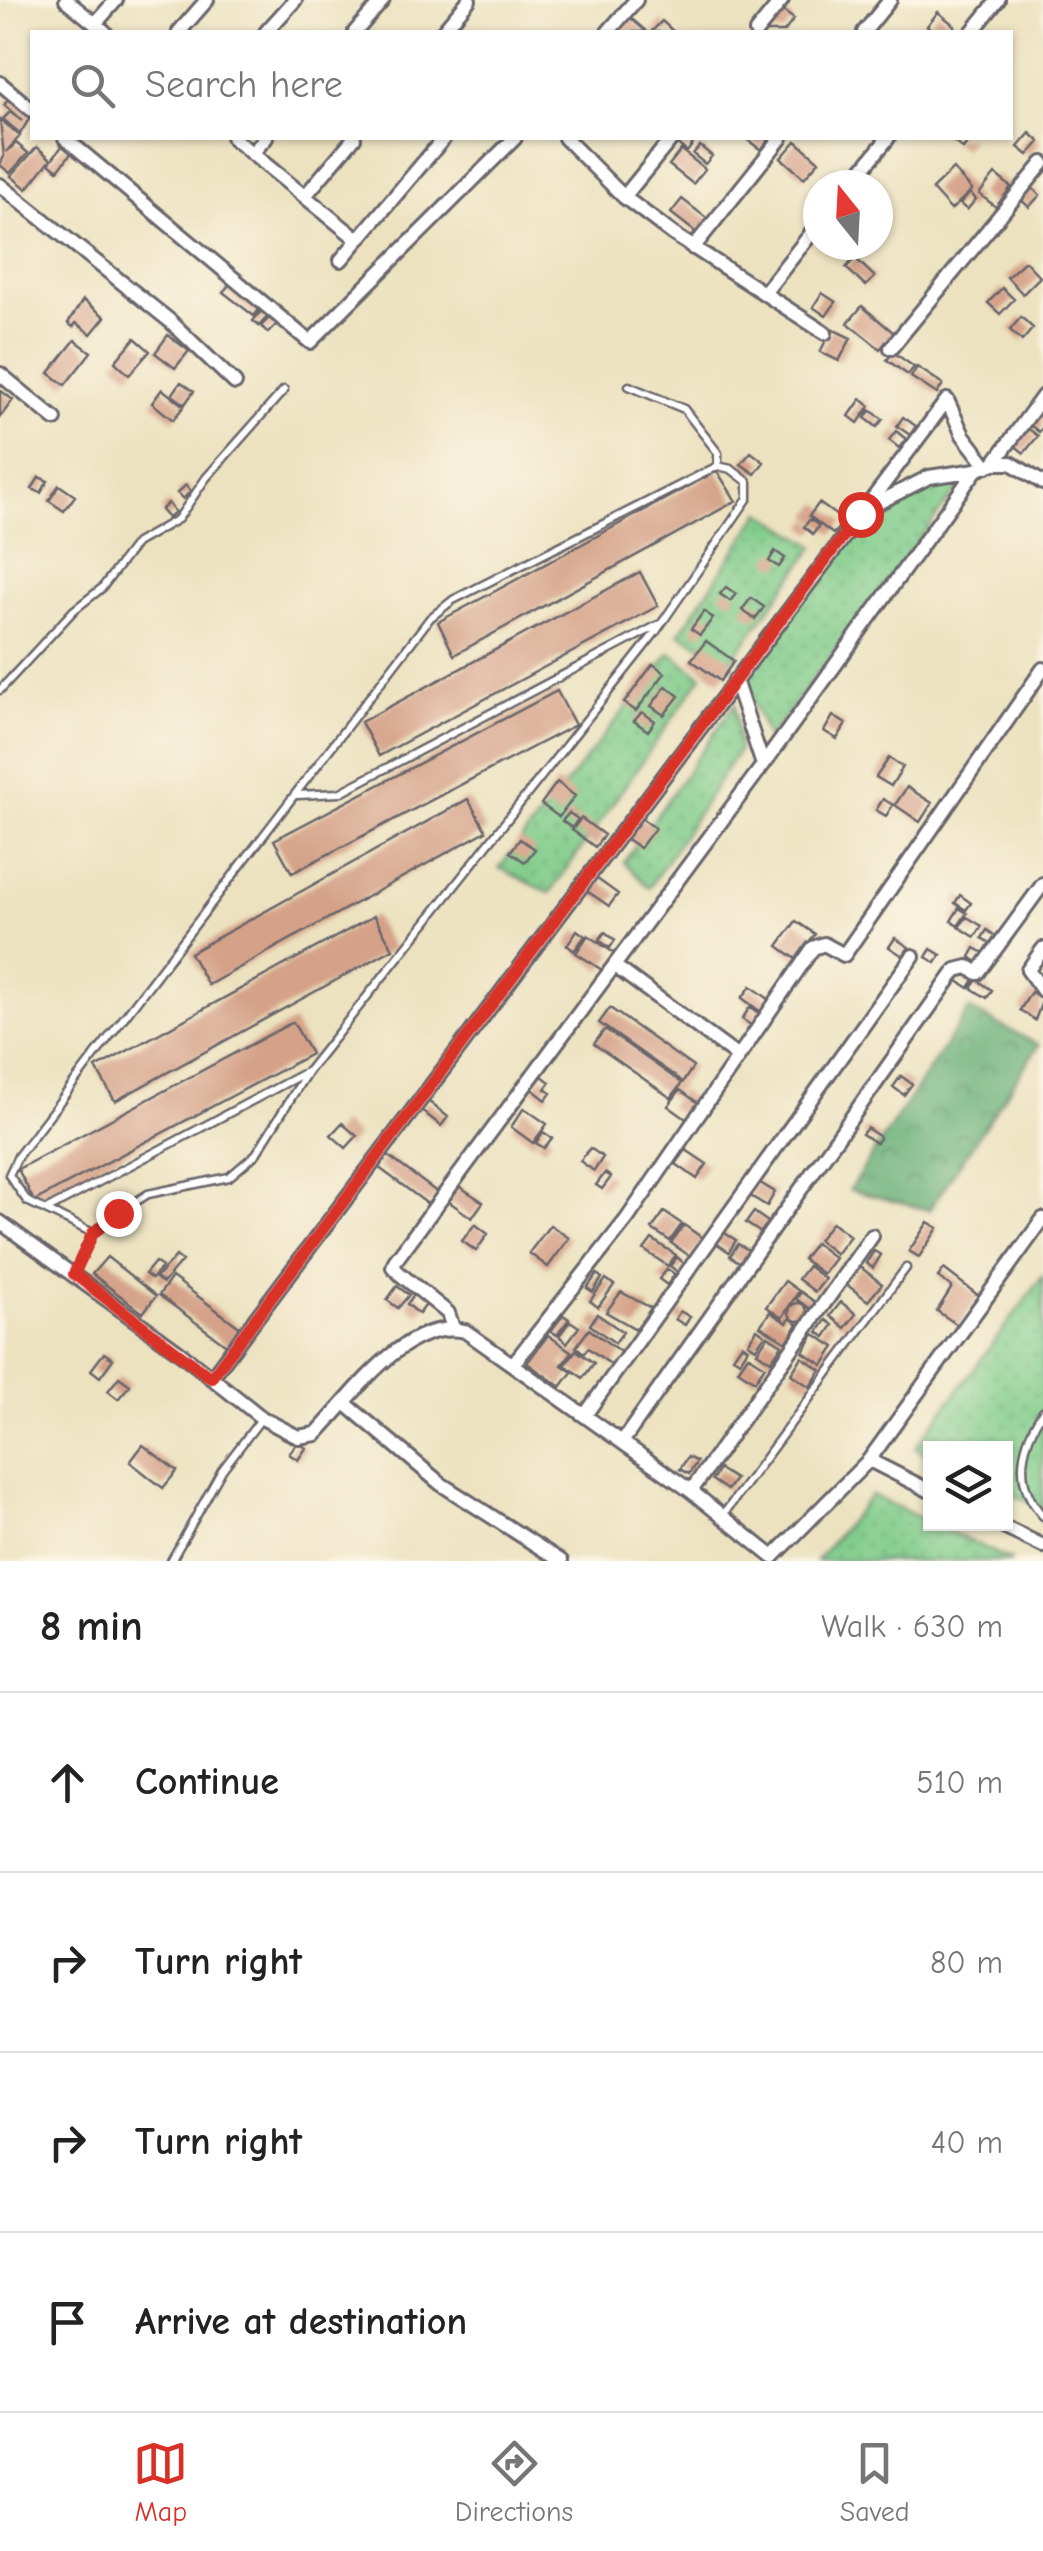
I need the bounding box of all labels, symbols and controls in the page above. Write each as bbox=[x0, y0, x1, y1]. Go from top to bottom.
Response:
search box bbox=[30, 30, 1013, 140]
icon: search bbox=[65, 58, 120, 113]
text: Search here bbox=[145, 63, 343, 107]
north arrow bbox=[803, 170, 893, 260]
route start bbox=[838, 492, 884, 538]
route end bbox=[96, 1191, 142, 1237]
map controls bbox=[923, 1441, 1013, 1531]
button: layers bbox=[923, 1441, 1013, 1531]
text: 8 min bbox=[40, 1602, 143, 1651]
text: Walk · 630 m bbox=[821, 1608, 1003, 1645]
icon: ahead bbox=[40, 1755, 95, 1810]
text: Continue bbox=[135, 1760, 279, 1804]
text: 510 m bbox=[916, 1764, 1003, 1801]
icon: right bbox=[40, 1935, 95, 1990]
text: Turn right bbox=[135, 1940, 302, 1984]
text: 80 m bbox=[930, 1944, 1003, 1981]
icon: right bbox=[40, 2115, 95, 2170]
text: Turn right bbox=[135, 2120, 302, 2164]
text: 40 m bbox=[931, 2124, 1003, 2161]
icon: arrive bbox=[40, 2295, 95, 2350]
text: Arrive at destination bbox=[135, 2300, 467, 2344]
tab: Map bbox=[133, 2436, 188, 2528]
tab: Directions bbox=[455, 2436, 573, 2528]
tab: Saved bbox=[840, 2436, 910, 2528]

